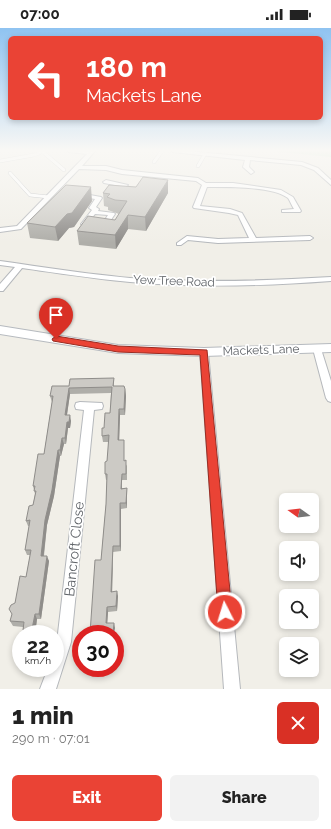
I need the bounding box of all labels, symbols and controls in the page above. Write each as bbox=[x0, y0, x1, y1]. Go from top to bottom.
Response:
text: 07:00 bbox=[20, 5, 60, 23]
text: 180 m bbox=[86, 51, 167, 84]
icon: left bbox=[20, 52, 72, 104]
text: Mackets Lane bbox=[86, 85, 202, 106]
street label: Yew Tree Road bbox=[133, 273, 215, 289]
pin bbox=[39, 298, 73, 339]
icon: arrive bbox=[45, 304, 67, 326]
street label: Mackets Lane bbox=[222, 342, 300, 358]
north arrow bbox=[279, 493, 319, 533]
map controls bbox=[279, 493, 319, 677]
street label: Bancroft Close bbox=[61, 501, 87, 597]
button: sound bbox=[279, 541, 319, 581]
button: search bbox=[279, 589, 319, 629]
position arrow bbox=[204, 591, 246, 633]
speed limit sign: 30 bbox=[72, 625, 124, 677]
text: 22 bbox=[27, 634, 49, 658]
button: layers bbox=[279, 637, 319, 677]
text: km/h bbox=[25, 655, 51, 666]
text: 1 min bbox=[12, 701, 74, 730]
button: close bbox=[277, 702, 319, 744]
text: 290 m · 07:01 bbox=[12, 731, 89, 746]
button: Exit bbox=[12, 775, 162, 821]
button: Share bbox=[170, 775, 319, 821]

